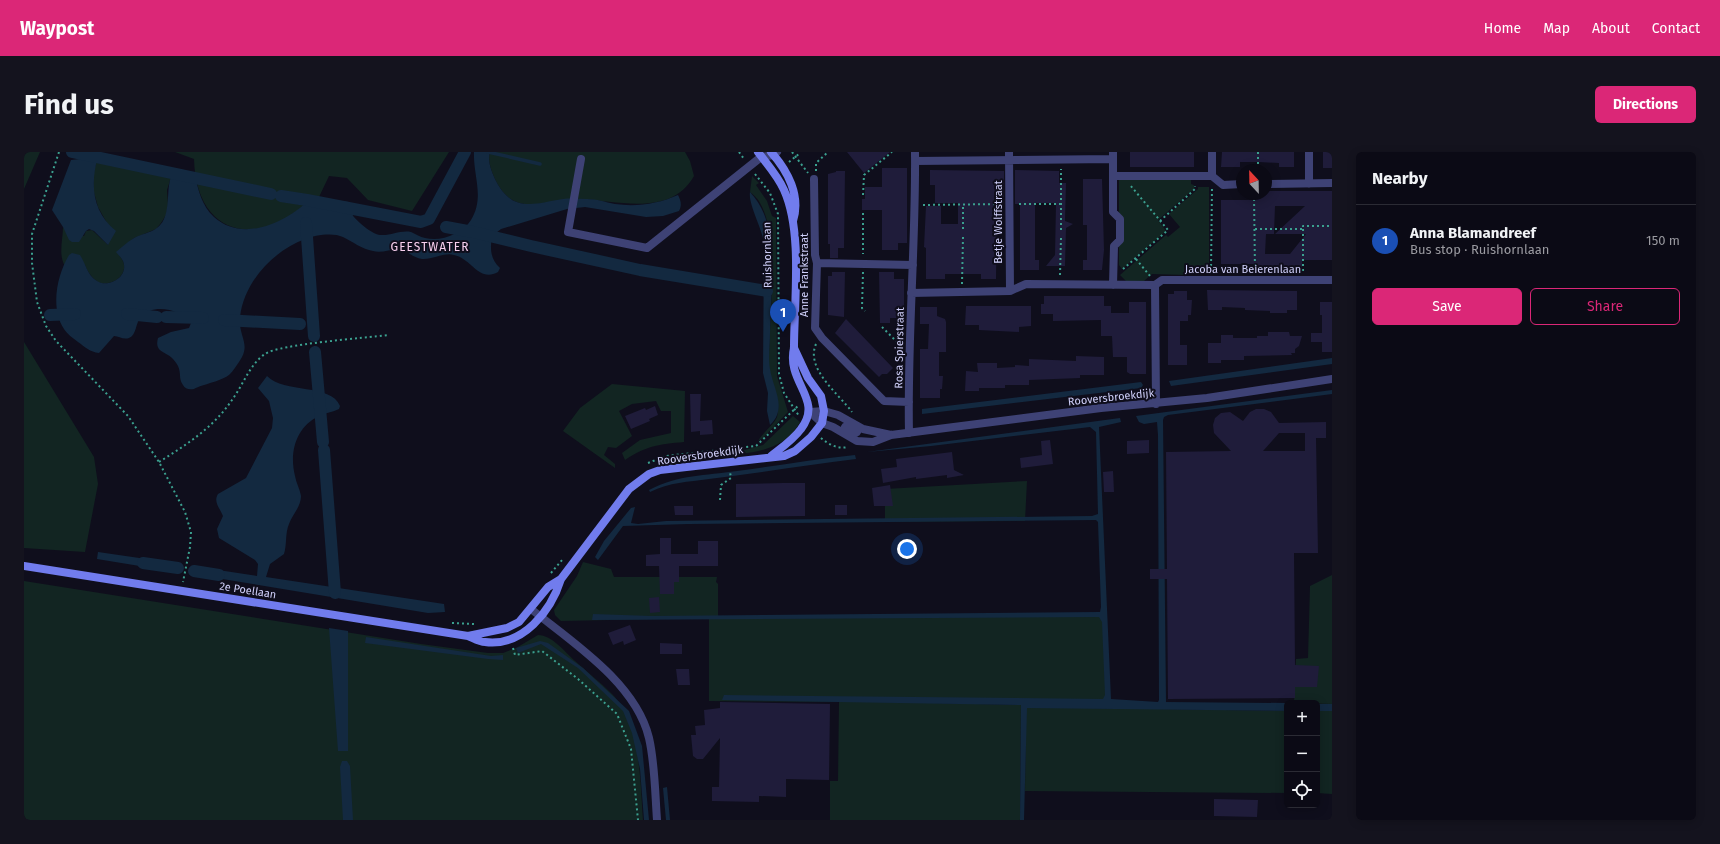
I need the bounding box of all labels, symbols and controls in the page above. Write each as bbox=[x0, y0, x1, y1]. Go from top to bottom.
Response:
text: Waypost bbox=[20, 17, 94, 40]
text: Home bbox=[1484, 20, 1521, 37]
text: Map bbox=[1543, 20, 1570, 37]
text: About bbox=[1592, 20, 1630, 37]
text: Contact bbox=[1652, 20, 1700, 37]
button: Directions bbox=[1595, 86, 1696, 123]
text: Find us bbox=[24, 88, 114, 121]
north arrow bbox=[1236, 164, 1272, 200]
text: Nearby bbox=[1372, 168, 1427, 189]
street label: Betje Wolffstraat bbox=[992, 180, 1005, 264]
street label: Ruishornlaan bbox=[760, 222, 775, 288]
text: Anna Blamandreef bbox=[1410, 224, 1536, 242]
street label: Anne Frankstraat bbox=[798, 233, 811, 317]
text: 1 bbox=[1382, 233, 1388, 248]
text: 150 m bbox=[1646, 233, 1680, 248]
district label: GEESTWATER bbox=[391, 240, 469, 254]
text: Bus stop · Ruishornlaan bbox=[1410, 242, 1549, 257]
street label: Jacoba van Beierenlaan bbox=[1185, 263, 1301, 276]
button: Save bbox=[1372, 288, 1522, 325]
button: Share bbox=[1530, 288, 1680, 325]
pin: 1 bbox=[770, 299, 796, 332]
street label: Rosa Spierstraat bbox=[892, 307, 907, 389]
street label: Rooversbroekdijk bbox=[1067, 386, 1155, 408]
street label: Rooversbroekdijk bbox=[656, 443, 744, 468]
your location bbox=[897, 539, 917, 559]
street label: 2e Poellaan bbox=[219, 580, 277, 601]
map controls bbox=[1284, 700, 1320, 808]
button: + bbox=[1284, 700, 1320, 736]
button: − bbox=[1284, 736, 1320, 772]
button: locate bbox=[1284, 772, 1320, 808]

